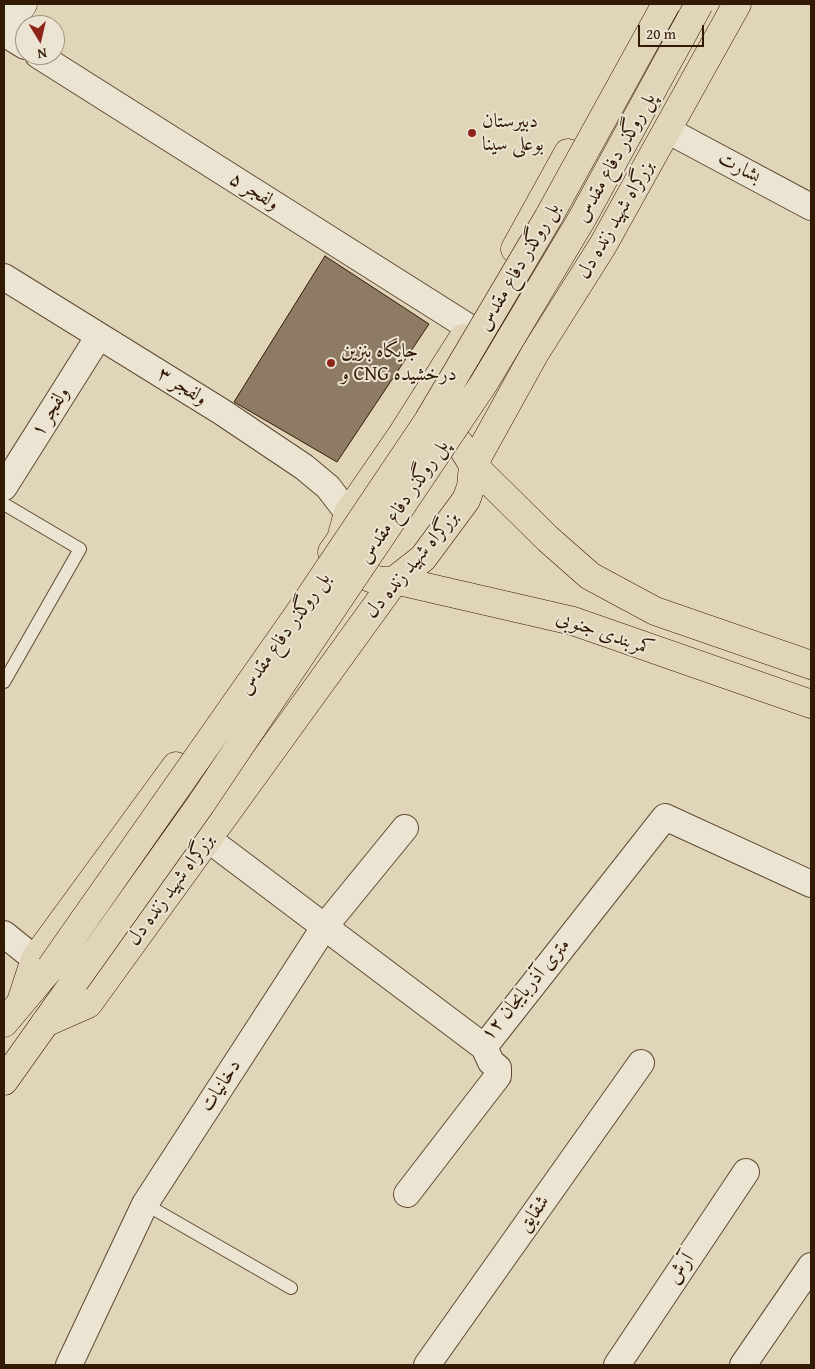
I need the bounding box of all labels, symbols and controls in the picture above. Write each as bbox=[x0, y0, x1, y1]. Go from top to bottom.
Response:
north arrow bbox=[15, 15, 65, 65]
scale bar bbox=[640, 15, 706, 47]
text: 20 m bbox=[646, 23, 676, 44]
text: N bbox=[36, 43, 48, 64]
street label: پل روگذر دفاع مقدس bbox=[570, 89, 662, 227]
place label: دبیرستان بوعلی سینا bbox=[482, 110, 544, 157]
marker: دبیرستان بوعلی سینا bbox=[466, 127, 478, 139]
street label: بشارت bbox=[713, 147, 765, 189]
street label: بزرگراه شهید زنده دل bbox=[572, 156, 660, 284]
street label: ولفجر ۵ bbox=[225, 167, 283, 217]
street label: بل روگذر دفاع مقدس bbox=[473, 198, 565, 336]
place label: جایگاه بنزین و CNG درخشیده bbox=[341, 340, 457, 387]
marker: جایگاه بنزین و CNG درخشیده bbox=[325, 357, 337, 369]
street label: ولفجر ۳ bbox=[153, 362, 211, 412]
street label: ولفجر ۱ bbox=[26, 383, 76, 441]
street label: پل روگذر دفاع مقدس bbox=[354, 435, 454, 569]
street label: بزرگراه شهید زنده دل bbox=[360, 506, 464, 624]
street label: بل روگذر دفاع مقدس bbox=[234, 568, 336, 700]
street label: کمربندی جنوبی bbox=[553, 606, 657, 662]
street label: بزرگراه شهید زنده دل bbox=[122, 829, 220, 951]
street label: ۱۲ متری آذربایجان bbox=[476, 934, 576, 1046]
street label: دخانیات bbox=[195, 1055, 247, 1117]
street label: شقایق bbox=[513, 1191, 555, 1237]
street label: آرش bbox=[662, 1249, 700, 1289]

